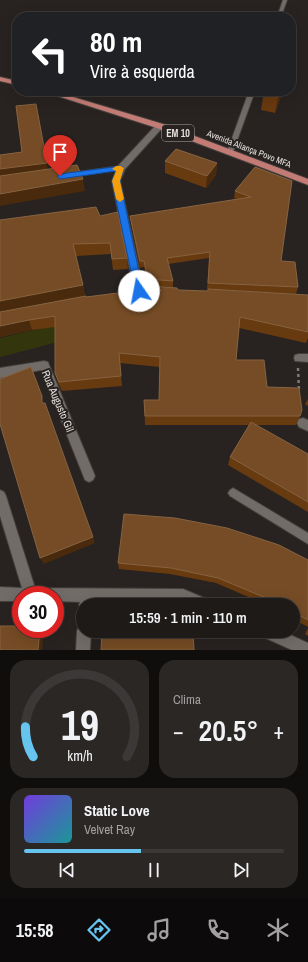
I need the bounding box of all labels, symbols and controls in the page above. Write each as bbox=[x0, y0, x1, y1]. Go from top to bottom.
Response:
text: 80 m bbox=[90, 23, 142, 61]
icon: left bbox=[24, 28, 76, 80]
text: Vire à esquerda bbox=[90, 59, 195, 84]
road number: EM 10 bbox=[162, 125, 194, 141]
street label: Avenida Aliança Povo MFA bbox=[204, 127, 293, 171]
pin bbox=[43, 135, 77, 176]
icon: arrive bbox=[49, 141, 71, 163]
position arrow bbox=[118, 270, 160, 312]
street label: Rua Augusto Gil bbox=[39, 368, 77, 434]
speed limit sign: 30 bbox=[12, 586, 64, 638]
text: 15:59 · 1 min · 110 m bbox=[129, 607, 247, 628]
text: Clima bbox=[173, 691, 201, 708]
text: 19 bbox=[61, 697, 98, 753]
text: 20.5° bbox=[199, 710, 258, 750]
text: − bbox=[173, 716, 184, 746]
text: + bbox=[273, 716, 284, 746]
text: km/h bbox=[67, 746, 92, 765]
text: Static Love bbox=[84, 800, 150, 821]
text: Velvet Ray bbox=[84, 821, 135, 838]
icon: previous bbox=[56, 859, 78, 881]
icon: pause bbox=[143, 859, 165, 881]
icon: next bbox=[230, 859, 252, 881]
icon: directions bbox=[85, 916, 113, 944]
icon: music bbox=[145, 916, 173, 944]
icon: phone bbox=[204, 916, 232, 944]
icon: climate bbox=[264, 916, 292, 944]
text: 15:58 bbox=[16, 918, 54, 943]

